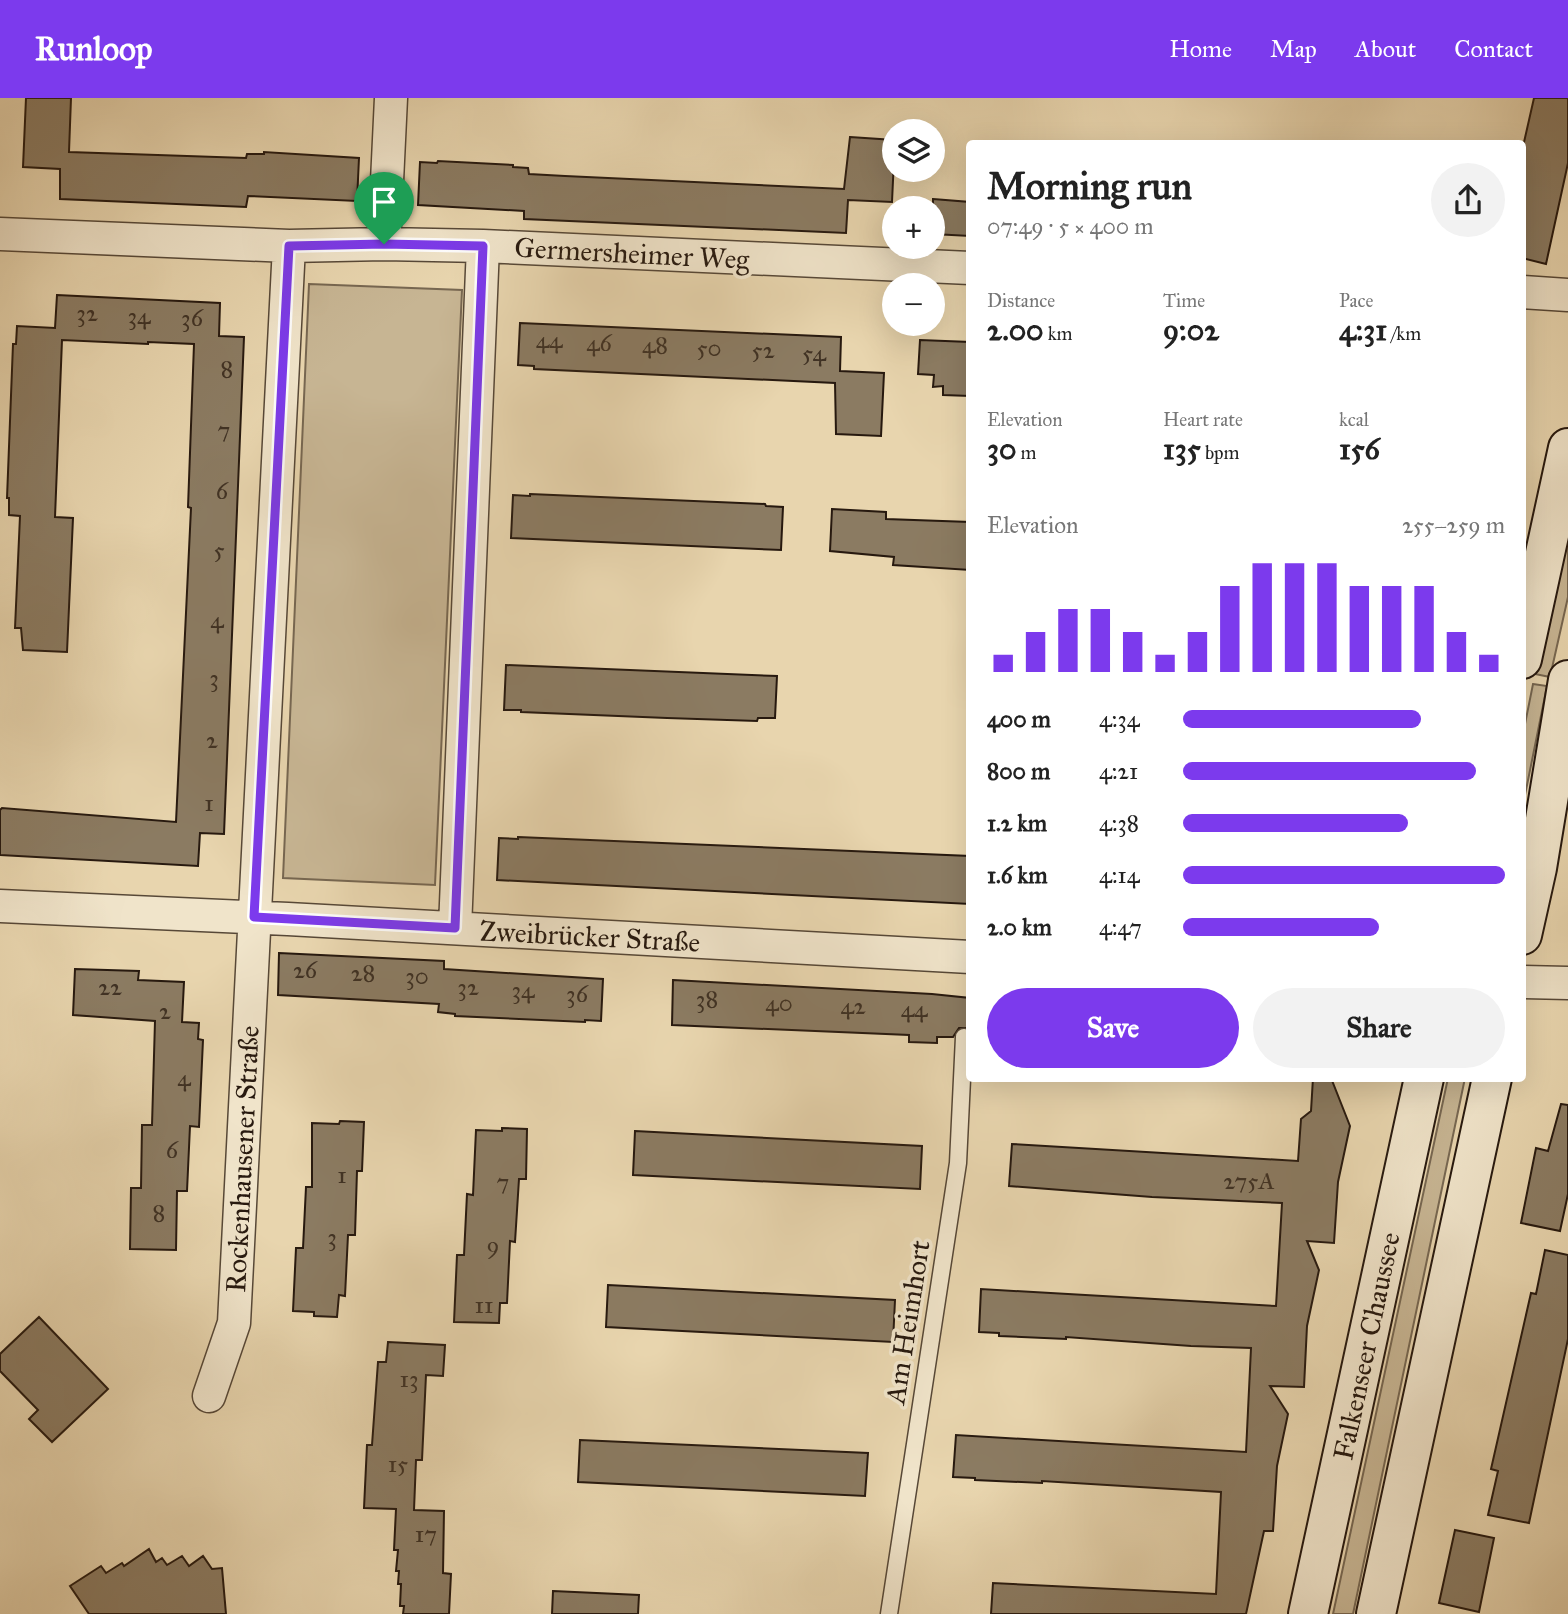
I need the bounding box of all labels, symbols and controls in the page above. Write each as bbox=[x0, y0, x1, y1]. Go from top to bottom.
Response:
text: Runloop bbox=[35, 29, 152, 69]
text: Home bbox=[1169, 34, 1232, 64]
text: Map bbox=[1270, 34, 1317, 64]
text: About bbox=[1355, 34, 1416, 64]
text: Contact bbox=[1454, 34, 1533, 64]
map controls bbox=[882, 119, 945, 336]
button: layers bbox=[882, 119, 945, 182]
text: Morning run bbox=[987, 163, 1192, 209]
button: share bbox=[1431, 163, 1505, 237]
pin bbox=[354, 172, 414, 244]
icon: arrive bbox=[365, 183, 403, 221]
button: + bbox=[882, 196, 945, 259]
text: 07:49 · 5 × 400 m bbox=[987, 212, 1154, 240]
street label: Germersheimer Weg bbox=[514, 230, 751, 277]
button: − bbox=[882, 273, 945, 336]
text: Distance bbox=[987, 289, 1055, 312]
text: Time bbox=[1163, 289, 1205, 312]
text: Pace bbox=[1339, 289, 1373, 312]
house number: 32 bbox=[76, 298, 98, 328]
house number: 34 bbox=[128, 301, 151, 331]
house number: 36 bbox=[181, 303, 204, 333]
text: 2.00 bbox=[987, 312, 1044, 348]
text: 9:02 bbox=[1163, 312, 1219, 348]
text: 4:31 bbox=[1339, 312, 1387, 348]
text: km bbox=[1044, 322, 1072, 345]
text: /km bbox=[1387, 322, 1421, 345]
house number: 44 bbox=[536, 325, 563, 355]
house number: 46 bbox=[586, 328, 613, 358]
house number: 48 bbox=[642, 330, 668, 360]
house number: 50 bbox=[696, 333, 722, 363]
house number: 52 bbox=[752, 335, 775, 365]
house number: 54 bbox=[802, 338, 827, 368]
house number: 8 bbox=[221, 354, 233, 384]
text: Elevation bbox=[987, 408, 1062, 431]
text: Heart rate bbox=[1163, 408, 1243, 431]
text: kcal bbox=[1339, 408, 1369, 431]
house number: 7 bbox=[218, 415, 230, 445]
text: 30 bbox=[987, 431, 1016, 467]
text: 135 bbox=[1163, 431, 1201, 467]
text: 156 bbox=[1339, 431, 1380, 467]
text: m bbox=[1016, 441, 1037, 464]
text: bpm bbox=[1201, 441, 1240, 464]
house number: 6 bbox=[216, 476, 229, 506]
text: Elevation bbox=[987, 511, 1078, 539]
text: 255–259 m bbox=[1402, 511, 1505, 539]
house number: 5 bbox=[213, 535, 225, 565]
house number: 4 bbox=[210, 605, 224, 635]
house number: 3 bbox=[209, 663, 219, 693]
text: 400 m bbox=[987, 705, 1051, 733]
text: 4:34 bbox=[1099, 705, 1140, 733]
house number: 2 bbox=[206, 725, 218, 755]
text: 800 m bbox=[987, 757, 1050, 785]
text: 4:21 bbox=[1099, 757, 1138, 785]
house number: 1 bbox=[204, 788, 214, 818]
text: 1.2 km bbox=[987, 809, 1047, 837]
text: 4:38 bbox=[1099, 809, 1139, 837]
text: 1.6 km bbox=[987, 861, 1048, 889]
text: 4:14 bbox=[1099, 861, 1140, 889]
street label: Zweibrücker Straße bbox=[479, 913, 701, 960]
text: 2.0 km bbox=[987, 913, 1052, 941]
text: 4:47 bbox=[1099, 913, 1142, 941]
house number: 26 bbox=[293, 955, 318, 985]
house number: 28 bbox=[351, 958, 375, 988]
house number: 30 bbox=[405, 961, 429, 991]
house number: 22 bbox=[98, 972, 122, 1002]
house number: 32 bbox=[457, 972, 479, 1002]
house number: 34 bbox=[512, 975, 535, 1005]
house number: 36 bbox=[566, 979, 589, 1009]
house number: 38 bbox=[696, 984, 718, 1014]
house number: 40 bbox=[765, 988, 793, 1018]
button: Save bbox=[987, 988, 1239, 1068]
button: Share bbox=[1253, 988, 1505, 1068]
house number: 42 bbox=[840, 991, 866, 1021]
house number: 44 bbox=[901, 994, 928, 1024]
house number: 2 bbox=[159, 996, 171, 1026]
street label: Rockenhausener Straße bbox=[218, 1025, 267, 1293]
house number: 4 bbox=[177, 1063, 191, 1093]
house number: 6 bbox=[166, 1135, 179, 1165]
house number: 1 bbox=[337, 1160, 347, 1190]
house number: 275A bbox=[1223, 1166, 1275, 1196]
house number: 7 bbox=[497, 1167, 509, 1197]
house number: 8 bbox=[153, 1198, 165, 1228]
house number: 3 bbox=[327, 1222, 337, 1252]
street label: Falkenseer Chaussee bbox=[1325, 1229, 1408, 1463]
house number: 9 bbox=[487, 1230, 499, 1260]
street label: Am Heimhort bbox=[877, 1238, 938, 1407]
house number: 11 bbox=[475, 1290, 493, 1320]
house number: 13 bbox=[399, 1364, 419, 1394]
house number: 15 bbox=[388, 1449, 408, 1479]
house number: 17 bbox=[415, 1519, 437, 1549]

